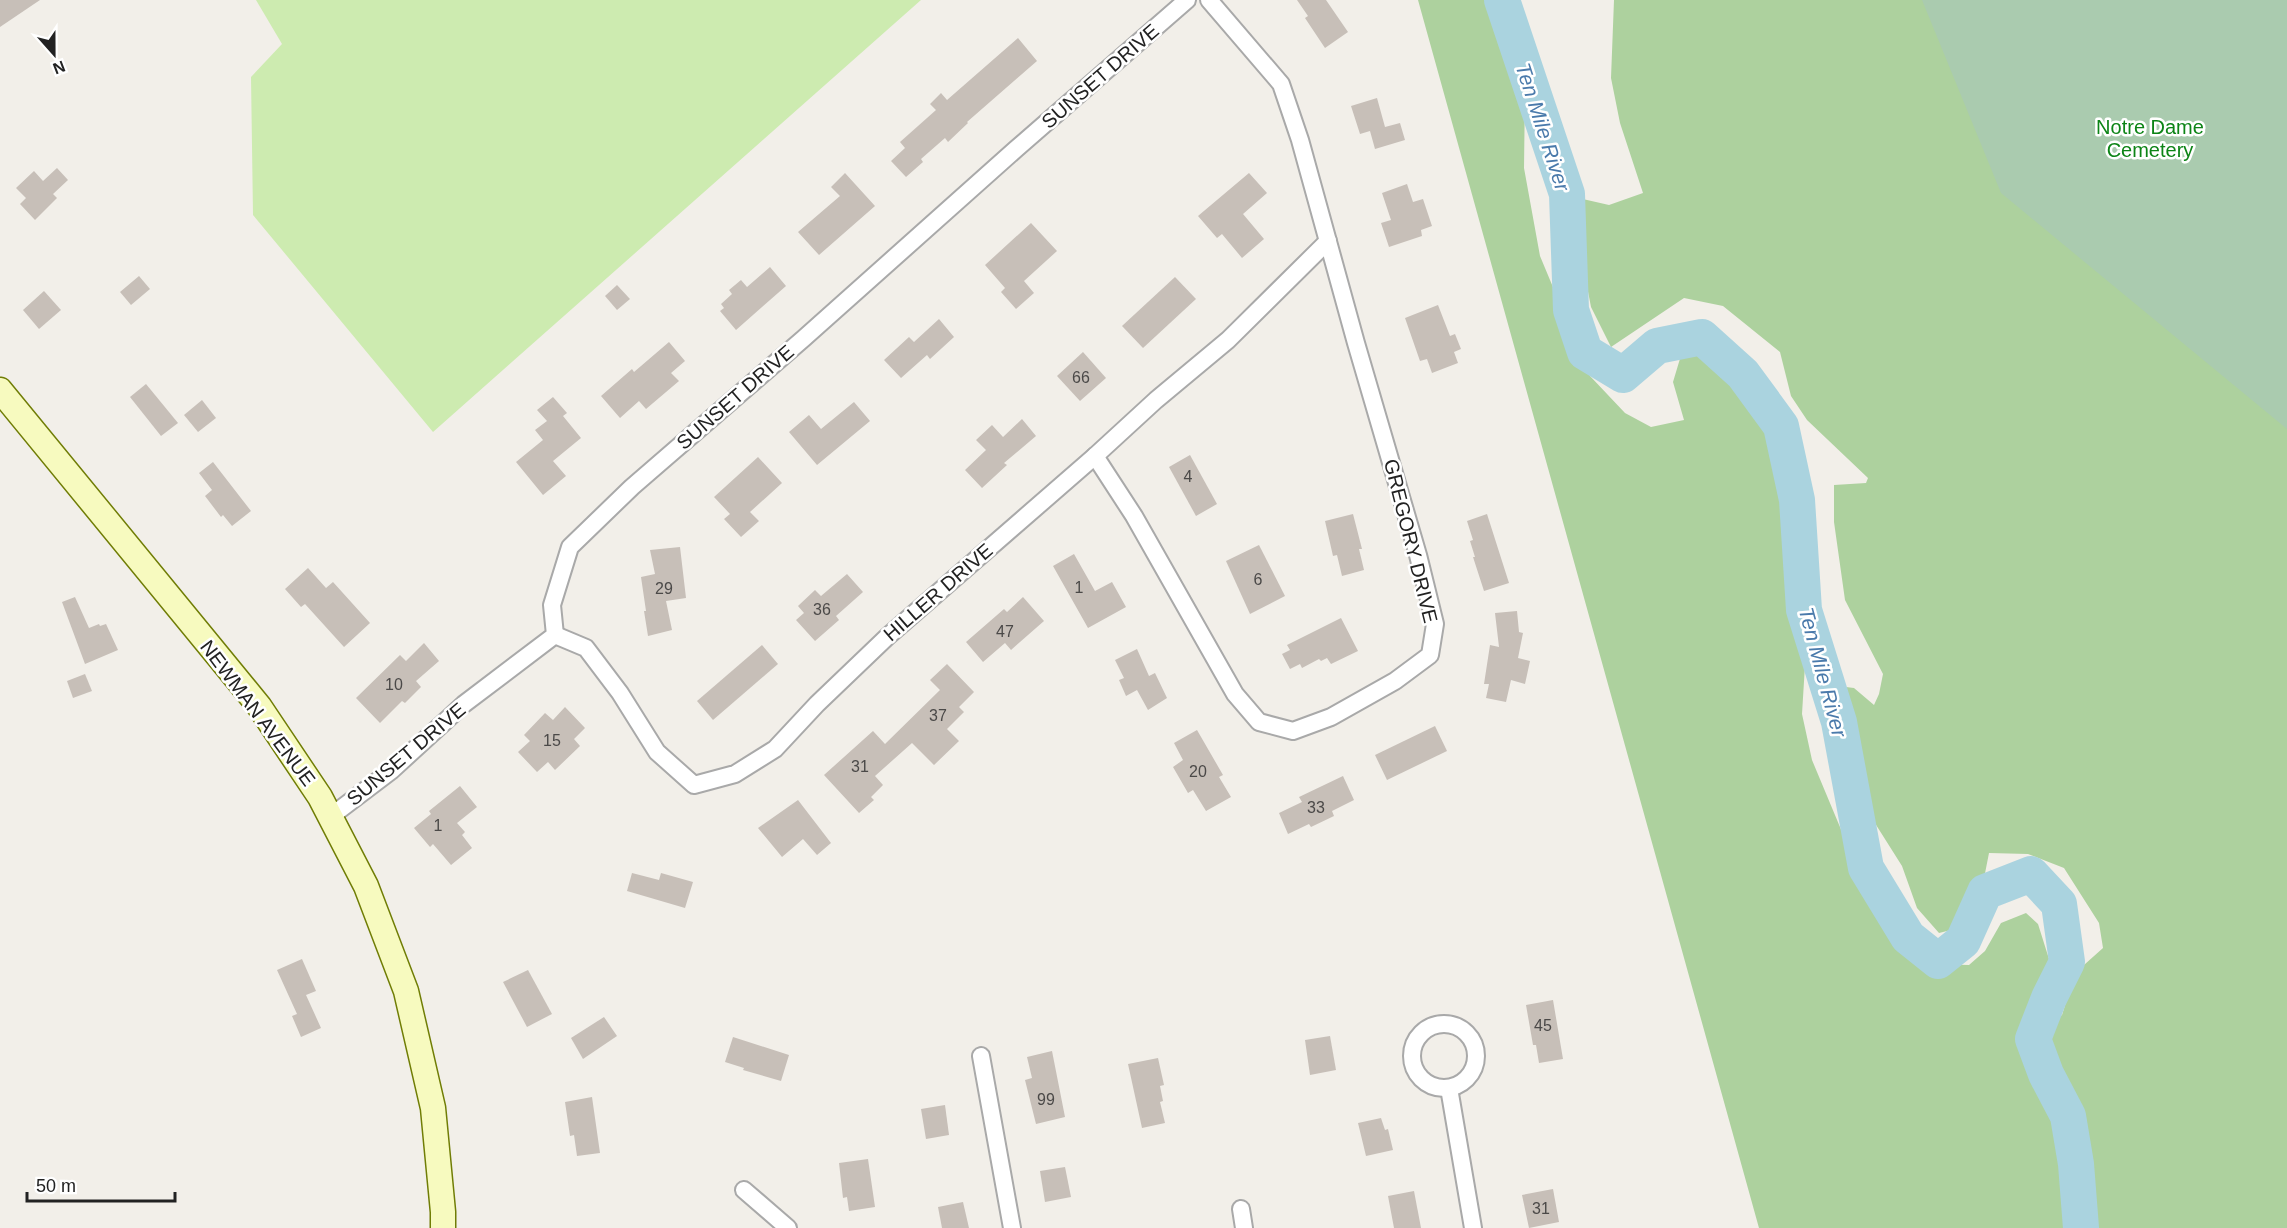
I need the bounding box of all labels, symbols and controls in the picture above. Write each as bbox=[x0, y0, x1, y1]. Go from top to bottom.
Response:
street label: SUNSET DRIVE bbox=[1037, 19, 1163, 133]
north arrow bbox=[24, 24, 84, 84]
text: N bbox=[51, 58, 68, 78]
water label: Ten Mile River bbox=[1511, 60, 1575, 195]
park label: Notre Dame Cemetery bbox=[2096, 116, 2204, 161]
street label: SUNSET DRIVE bbox=[672, 340, 798, 454]
house number: 66 bbox=[1072, 369, 1090, 386]
street label: GREGORY DRIVE bbox=[1380, 457, 1442, 625]
house number: 4 bbox=[1184, 468, 1193, 485]
street label: HILLER DRIVE bbox=[879, 539, 997, 645]
house number: 6 bbox=[1254, 571, 1263, 588]
house number: 1 bbox=[1075, 579, 1084, 596]
house number: 29 bbox=[655, 580, 673, 597]
house number: 36 bbox=[813, 601, 831, 618]
water label: Ten Mile River bbox=[1795, 605, 1852, 740]
house number: 47 bbox=[996, 623, 1014, 640]
street label: NEWMAN AVENUE bbox=[196, 636, 320, 790]
house number: 10 bbox=[385, 676, 403, 693]
street label: SUNSET DRIVE bbox=[342, 698, 470, 810]
house number: 37 bbox=[929, 707, 947, 724]
house number: 15 bbox=[543, 732, 561, 749]
house number: 31 bbox=[851, 758, 869, 775]
house number: 20 bbox=[1189, 763, 1207, 780]
house number: 33 bbox=[1307, 799, 1325, 816]
house number: 1 bbox=[434, 817, 443, 834]
house number: 45 bbox=[1534, 1017, 1552, 1034]
house number: 99 bbox=[1037, 1091, 1055, 1108]
scale bar bbox=[27, 1165, 176, 1203]
text: 50 m bbox=[36, 1176, 76, 1196]
house number: 31 bbox=[1532, 1200, 1550, 1217]

